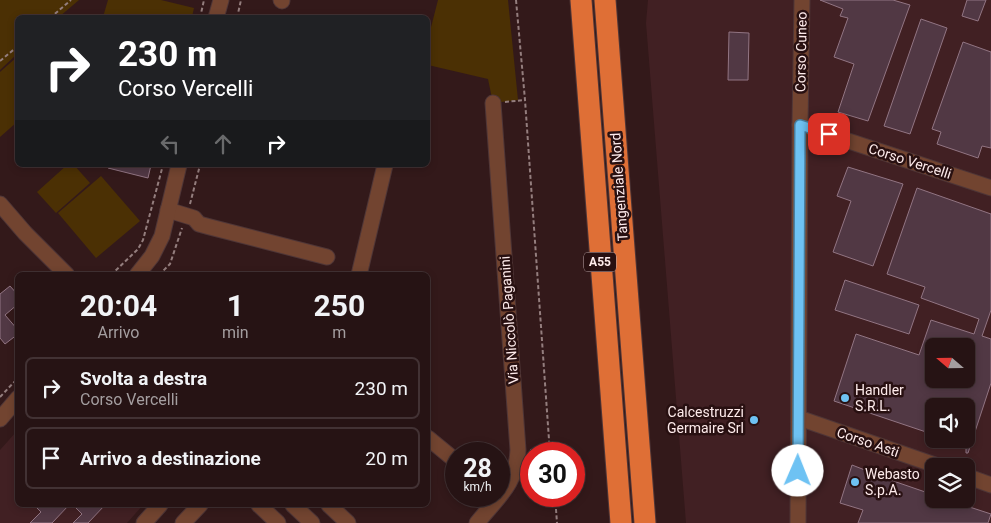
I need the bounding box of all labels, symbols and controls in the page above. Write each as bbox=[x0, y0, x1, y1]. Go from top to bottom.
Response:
street label: Corso Cuneo bbox=[792, 12, 810, 92]
text: 230 m bbox=[118, 34, 217, 75]
icon: right bbox=[35, 35, 100, 100]
text: Corso Vercelli bbox=[118, 76, 253, 101]
pin bbox=[808, 113, 850, 155]
icon: arrive bbox=[815, 120, 843, 148]
icon: left bbox=[156, 130, 184, 158]
icon: ahead bbox=[209, 130, 237, 158]
icon: right bbox=[262, 130, 290, 158]
street label: Tangenziale Nord bbox=[607, 132, 631, 242]
street label: Corso Vercelli bbox=[867, 140, 953, 182]
road number: A55 bbox=[584, 252, 616, 272]
street label: Via Niccolò Paganini bbox=[497, 255, 521, 385]
text: 20:04 bbox=[80, 288, 157, 323]
text: 1 bbox=[227, 288, 244, 323]
text: 250 bbox=[314, 288, 365, 323]
text: Arrivo bbox=[98, 323, 139, 342]
text: min bbox=[222, 323, 249, 342]
text: m bbox=[332, 323, 346, 342]
north arrow bbox=[925, 338, 975, 388]
map controls bbox=[925, 338, 975, 508]
text: Svolta a destra bbox=[80, 367, 207, 390]
icon: right bbox=[37, 374, 65, 402]
text: 230 m bbox=[355, 377, 408, 400]
place label: Handler S.R.L. bbox=[855, 382, 904, 414]
text: Corso Vercelli bbox=[80, 390, 178, 409]
marker: Handler S.R.L. bbox=[839, 392, 851, 404]
button: sound bbox=[925, 398, 975, 448]
place label: Calcestruzzi Germaire Srl bbox=[667, 404, 744, 436]
marker: Calcestruzzi Germaire Srl bbox=[748, 414, 760, 426]
street label: Corso Asti bbox=[835, 424, 901, 460]
speed limit sign: 30 bbox=[520, 442, 585, 507]
icon: arrive bbox=[37, 444, 65, 472]
position arrow bbox=[771, 444, 823, 496]
text: Arrivo a destinazione bbox=[80, 447, 261, 470]
text: 20 m bbox=[365, 447, 408, 470]
text: 28 bbox=[463, 454, 492, 483]
button: layers bbox=[925, 458, 975, 508]
place label: Webasto S.p.A. bbox=[865, 466, 920, 498]
marker: Webasto S.p.A. bbox=[849, 476, 861, 488]
text: km/h bbox=[463, 480, 492, 494]

